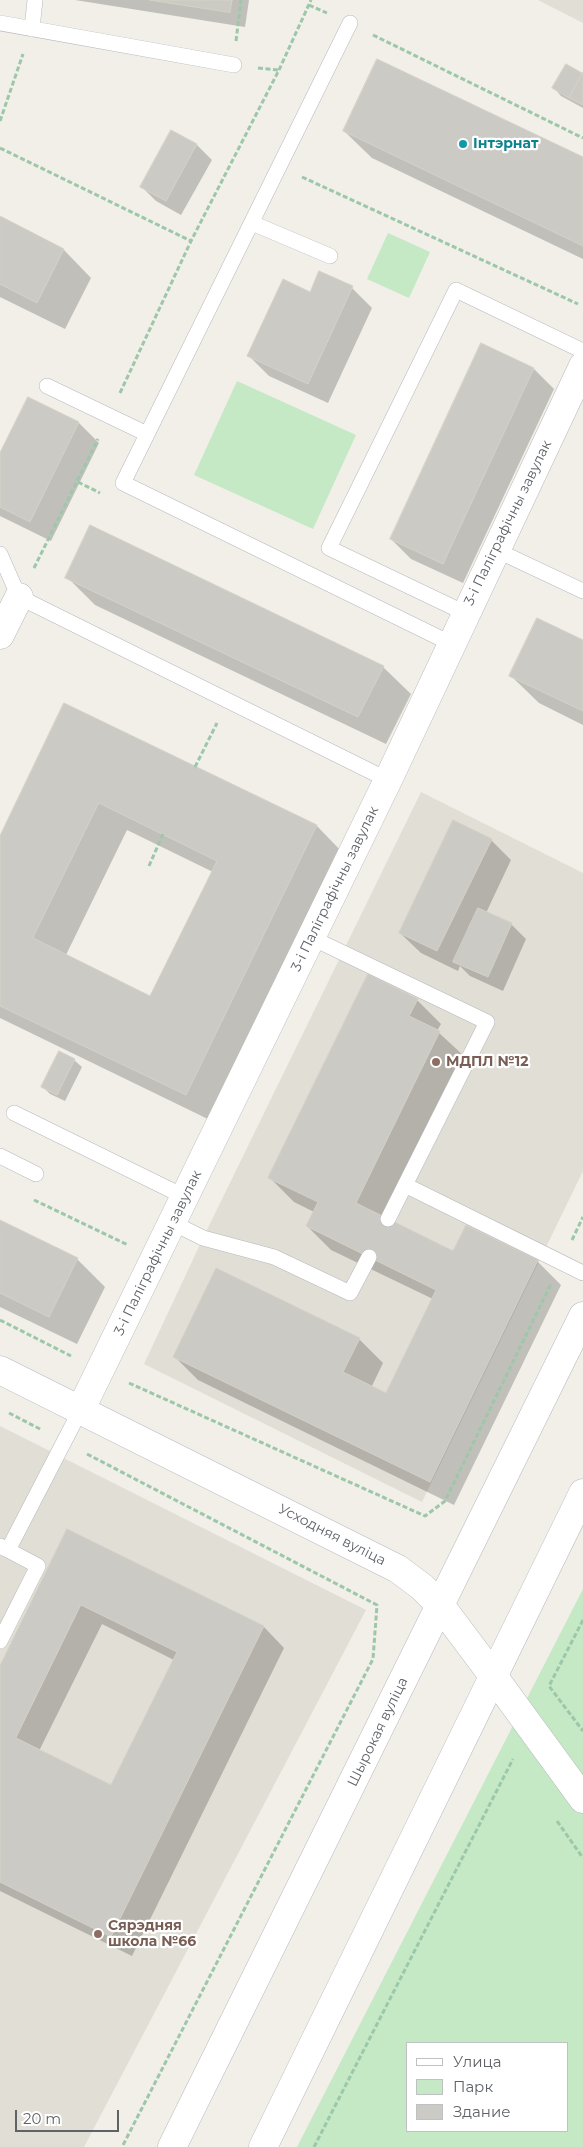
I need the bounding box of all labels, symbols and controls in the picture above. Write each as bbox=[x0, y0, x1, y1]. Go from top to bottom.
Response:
place label: Інтэрнат bbox=[473, 136, 539, 152]
marker: Інтэрнат bbox=[457, 138, 469, 150]
street label: 3-і Паліграфічны завулак bbox=[461, 438, 555, 608]
street label: 3-і Паліграфічны завулак bbox=[288, 804, 382, 974]
place label: МДПЛ №12 bbox=[446, 1054, 529, 1070]
marker: МДПЛ №12 bbox=[430, 1056, 442, 1068]
street label: 3-і Паліграфічны завулак bbox=[111, 1168, 205, 1338]
street label: Усходняя вуліца bbox=[276, 1501, 388, 1569]
street label: Шырокая вуліца bbox=[344, 1675, 412, 1789]
place label: Сярэдняя школа №66 bbox=[108, 1918, 196, 1950]
marker: Сярэдняя школа №66 bbox=[92, 1928, 104, 1940]
legend bbox=[406, 2042, 568, 2132]
text: Улица bbox=[453, 2052, 501, 2071]
text: Парк bbox=[453, 2077, 493, 2096]
scale bar bbox=[18, 2100, 121, 2132]
text: Здание bbox=[453, 2102, 511, 2121]
text: 20 m bbox=[23, 2109, 61, 2128]

